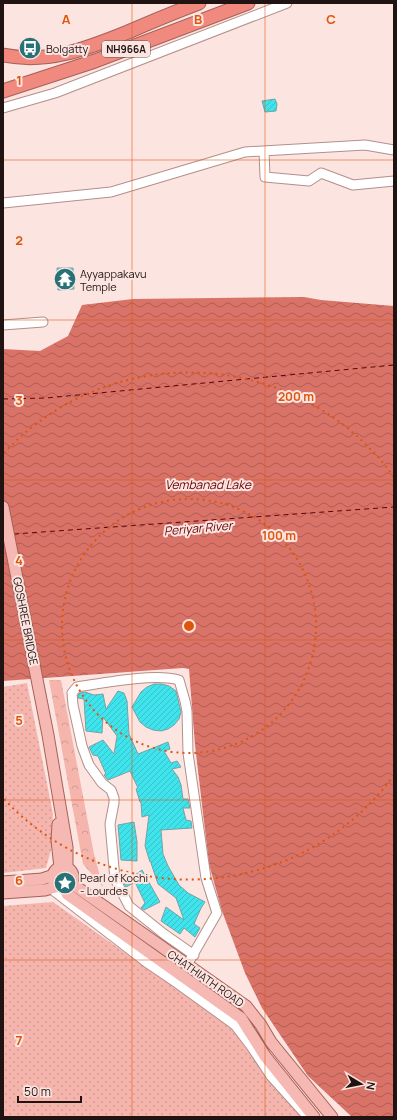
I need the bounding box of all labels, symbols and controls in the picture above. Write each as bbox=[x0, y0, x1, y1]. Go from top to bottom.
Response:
text: A bbox=[62, 10, 71, 28]
text: B bbox=[194, 10, 202, 28]
text: C bbox=[326, 10, 336, 28]
bus stop icon: Bolgatty bbox=[17, 35, 43, 61]
place label: Bolgatty bbox=[46, 41, 89, 56]
road number: NH966A bbox=[102, 41, 150, 57]
text: 1 bbox=[16, 71, 22, 89]
text: 2 bbox=[15, 231, 23, 249]
temple icon: Ayyappakavu Temple bbox=[52, 266, 78, 292]
place label: Ayyappakavu Temple bbox=[80, 266, 147, 294]
text: 200 m bbox=[278, 388, 314, 405]
text: 3 bbox=[15, 391, 23, 409]
water label: Vembanad Lake bbox=[165, 476, 252, 493]
water label: Periyar River bbox=[163, 516, 234, 539]
text: 100 m bbox=[262, 527, 296, 544]
text: 4 bbox=[15, 551, 23, 569]
street label: GOSHREE BRIDGE bbox=[10, 576, 42, 666]
centre of rings bbox=[182, 619, 196, 633]
text: 5 bbox=[15, 711, 23, 729]
place icon: Pearl of Kochi - Lourdes bbox=[52, 870, 78, 896]
place label: Pearl of Kochi - Lourdes bbox=[80, 870, 148, 898]
text: 6 bbox=[15, 871, 23, 889]
street label: CHATHIATH ROAD bbox=[165, 946, 247, 1010]
text: 7 bbox=[16, 1031, 23, 1049]
north arrow bbox=[341, 1064, 381, 1104]
scale bar bbox=[18, 1078, 81, 1104]
text: N bbox=[363, 1081, 379, 1091]
text: 50 m bbox=[24, 1083, 51, 1100]

